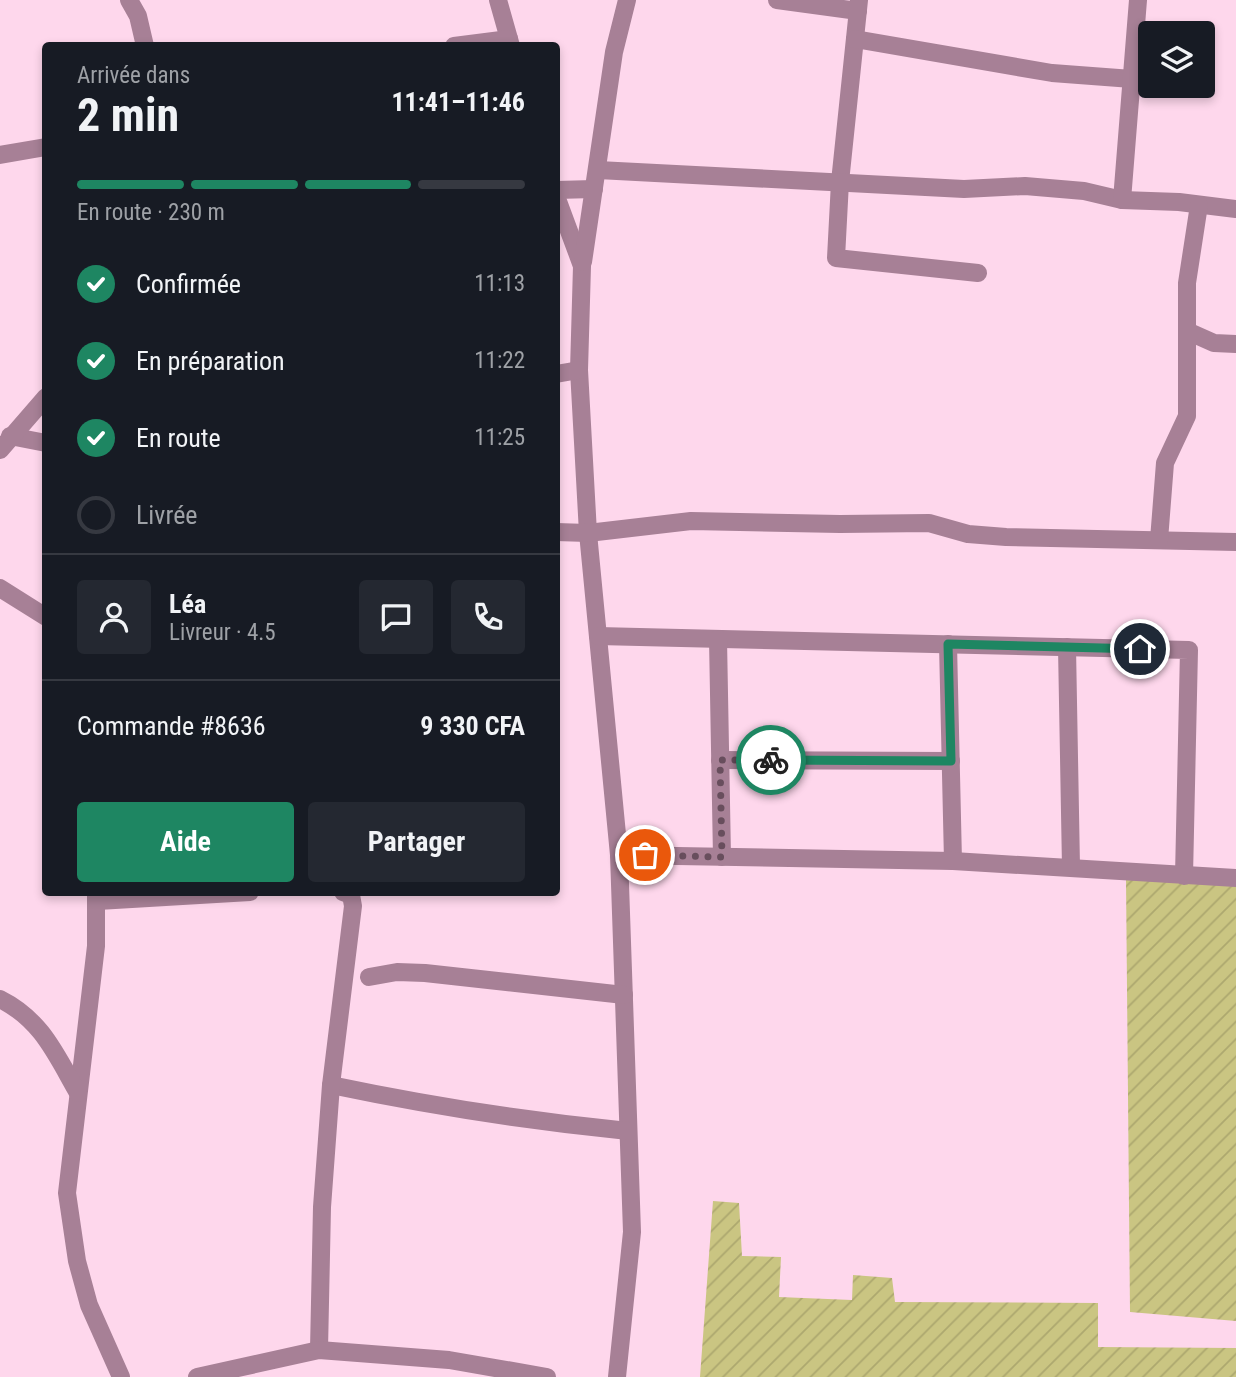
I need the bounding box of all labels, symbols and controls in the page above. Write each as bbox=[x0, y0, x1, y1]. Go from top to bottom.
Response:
map controls bbox=[1138, 21, 1215, 98]
button: layers bbox=[1138, 21, 1215, 98]
text: Arrivée dans bbox=[77, 62, 190, 89]
text: 11:41–11:46 bbox=[391, 87, 525, 117]
text: 2 min bbox=[77, 88, 179, 142]
text: En route · 230 m bbox=[77, 199, 225, 226]
icon: check bbox=[77, 265, 115, 303]
text: Confirmée bbox=[136, 269, 241, 299]
text: 11:13 bbox=[474, 270, 525, 297]
icon: check bbox=[77, 342, 115, 380]
text: En préparation bbox=[136, 346, 285, 376]
text: 11:22 bbox=[474, 347, 525, 374]
icon: check bbox=[77, 419, 115, 457]
text: En route bbox=[136, 423, 221, 453]
text: 11:25 bbox=[474, 424, 525, 451]
text: Livrée bbox=[136, 500, 198, 530]
button: person bbox=[77, 580, 151, 654]
button: chat bbox=[359, 580, 433, 654]
button: phone bbox=[451, 580, 525, 654]
text: Léa bbox=[169, 589, 206, 619]
text: Livreur · 4.5 bbox=[169, 619, 276, 646]
pin bbox=[1110, 619, 1170, 679]
icon: home bbox=[1121, 630, 1159, 668]
text: Commande #8636 bbox=[77, 711, 266, 741]
text: 9 330 CFA bbox=[420, 711, 525, 741]
courier bbox=[736, 725, 806, 795]
icon: bike bbox=[752, 741, 790, 779]
button: Aide bbox=[77, 802, 294, 882]
button: Partager bbox=[308, 802, 525, 882]
pin bbox=[615, 825, 675, 885]
icon: bag bbox=[626, 836, 664, 874]

